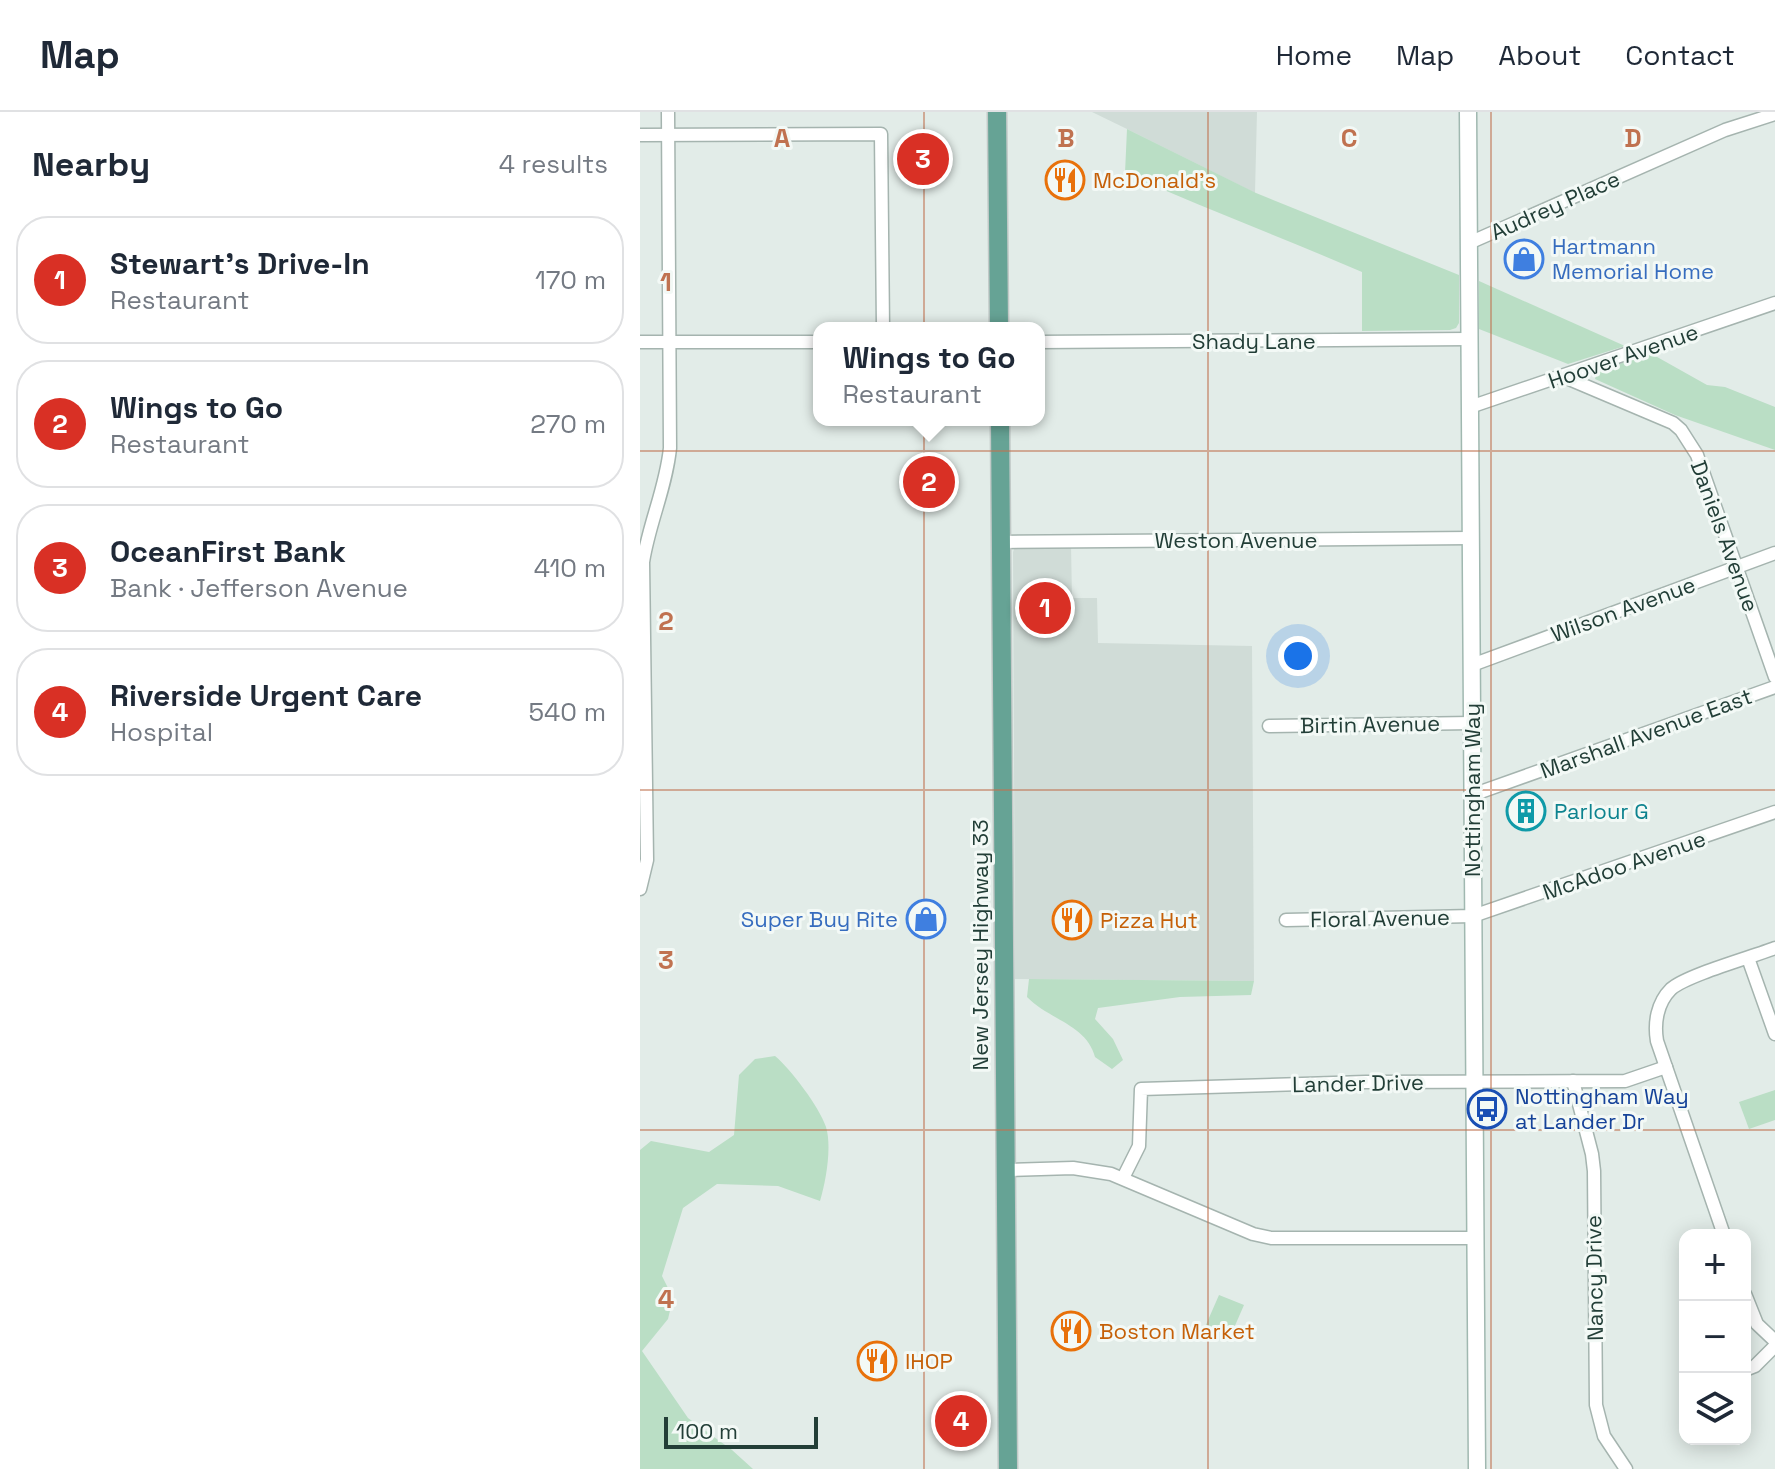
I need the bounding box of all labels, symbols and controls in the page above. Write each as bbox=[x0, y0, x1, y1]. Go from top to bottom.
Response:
text: Map bbox=[40, 31, 120, 79]
text: Home bbox=[1276, 37, 1352, 73]
text: Map bbox=[1396, 37, 1454, 73]
text: About bbox=[1498, 37, 1581, 73]
text: Contact bbox=[1625, 37, 1735, 73]
text: A bbox=[774, 121, 791, 155]
text: B bbox=[1057, 121, 1075, 155]
text: C bbox=[1341, 121, 1357, 155]
text: D bbox=[1624, 121, 1642, 155]
pin: 3 bbox=[897, 129, 949, 189]
text: Nearby bbox=[32, 143, 150, 186]
text: 4 results bbox=[499, 147, 608, 181]
restaurant icon: McDonald's bbox=[1044, 159, 1086, 201]
street label: Audrey Place bbox=[1486, 164, 1624, 246]
place label: McDonald's bbox=[1093, 166, 1216, 194]
place label: Hartmann Memorial Home bbox=[1552, 232, 1714, 285]
shop icon: Hartmann Memorial Home bbox=[1503, 238, 1545, 280]
text: Stewart's Drive-In bbox=[110, 244, 370, 283]
text: 1 bbox=[54, 263, 66, 297]
text: 170 m bbox=[535, 263, 606, 297]
text: 1 bbox=[660, 265, 672, 299]
text: Restaurant bbox=[110, 283, 249, 317]
street label: Hoover Avenue bbox=[1544, 317, 1702, 395]
popup bbox=[813, 322, 1045, 426]
street label: Shady Lane bbox=[1192, 327, 1316, 355]
text: Wings to Go bbox=[842, 338, 1016, 377]
text: Restaurant bbox=[842, 377, 982, 411]
text: Wings to Go bbox=[110, 388, 283, 427]
text: 2 bbox=[52, 407, 68, 441]
text: 270 m bbox=[530, 407, 606, 441]
text: Restaurant bbox=[110, 427, 249, 461]
pin: 2 bbox=[903, 452, 955, 512]
street label: Daniels Avenue bbox=[1685, 456, 1765, 616]
street label: Weston Avenue bbox=[1154, 526, 1318, 554]
text: OceanFirst Bank bbox=[110, 532, 346, 571]
text: 3 bbox=[52, 551, 68, 585]
text: 410 m bbox=[534, 551, 606, 585]
street label: Wilson Avenue bbox=[1547, 570, 1699, 648]
text: Bank · Jefferson Avenue bbox=[110, 571, 408, 605]
pin: 1 bbox=[1019, 578, 1071, 638]
text: 2 bbox=[658, 604, 674, 638]
your location bbox=[1278, 636, 1318, 676]
text: Riverside Urgent Care bbox=[110, 676, 422, 715]
street label: Marshall Avenue East bbox=[1536, 682, 1756, 784]
text: 4 bbox=[52, 695, 68, 729]
text: 540 m bbox=[528, 695, 606, 729]
street label: Nottingham Way bbox=[1458, 703, 1486, 877]
street label: Birtin Avenue bbox=[1300, 709, 1440, 739]
text: Hospital bbox=[110, 715, 213, 749]
building icon: Parlour G bbox=[1505, 790, 1547, 832]
place label: Parlour G bbox=[1554, 797, 1649, 825]
street label: New Jersey Highway 33 bbox=[966, 820, 994, 1070]
street label: McAdoo Avenue bbox=[1539, 824, 1709, 906]
shop icon: Super Buy Rite bbox=[905, 898, 947, 940]
restaurant icon: Pizza Hut bbox=[1051, 899, 1093, 941]
street label: Floral Avenue bbox=[1310, 903, 1450, 933]
place label: Super Buy Rite bbox=[741, 905, 898, 933]
place label: Pizza Hut bbox=[1100, 906, 1198, 934]
text: 3 bbox=[658, 943, 674, 977]
street label: Lander Drive bbox=[1292, 1068, 1424, 1098]
place label: Nottingham Way at Lander Dr bbox=[1515, 1082, 1689, 1135]
bus stop icon: Nottingham Way at Lander Dr bbox=[1466, 1088, 1508, 1130]
street label: Nancy Drive bbox=[1579, 1215, 1609, 1341]
map controls bbox=[1679, 1229, 1751, 1445]
button: + bbox=[1679, 1229, 1751, 1301]
text: 4 bbox=[658, 1282, 674, 1316]
button: − bbox=[1679, 1301, 1751, 1373]
restaurant icon: Boston Market bbox=[1050, 1310, 1092, 1352]
place label: Boston Market bbox=[1099, 1317, 1255, 1345]
restaurant icon: IHOP bbox=[856, 1340, 898, 1382]
place label: IHOP bbox=[905, 1347, 953, 1375]
button: layers bbox=[1679, 1373, 1751, 1445]
pin: 4 bbox=[935, 1391, 987, 1451]
scale bar bbox=[664, 1413, 818, 1449]
text: 100 m bbox=[676, 1417, 738, 1445]

